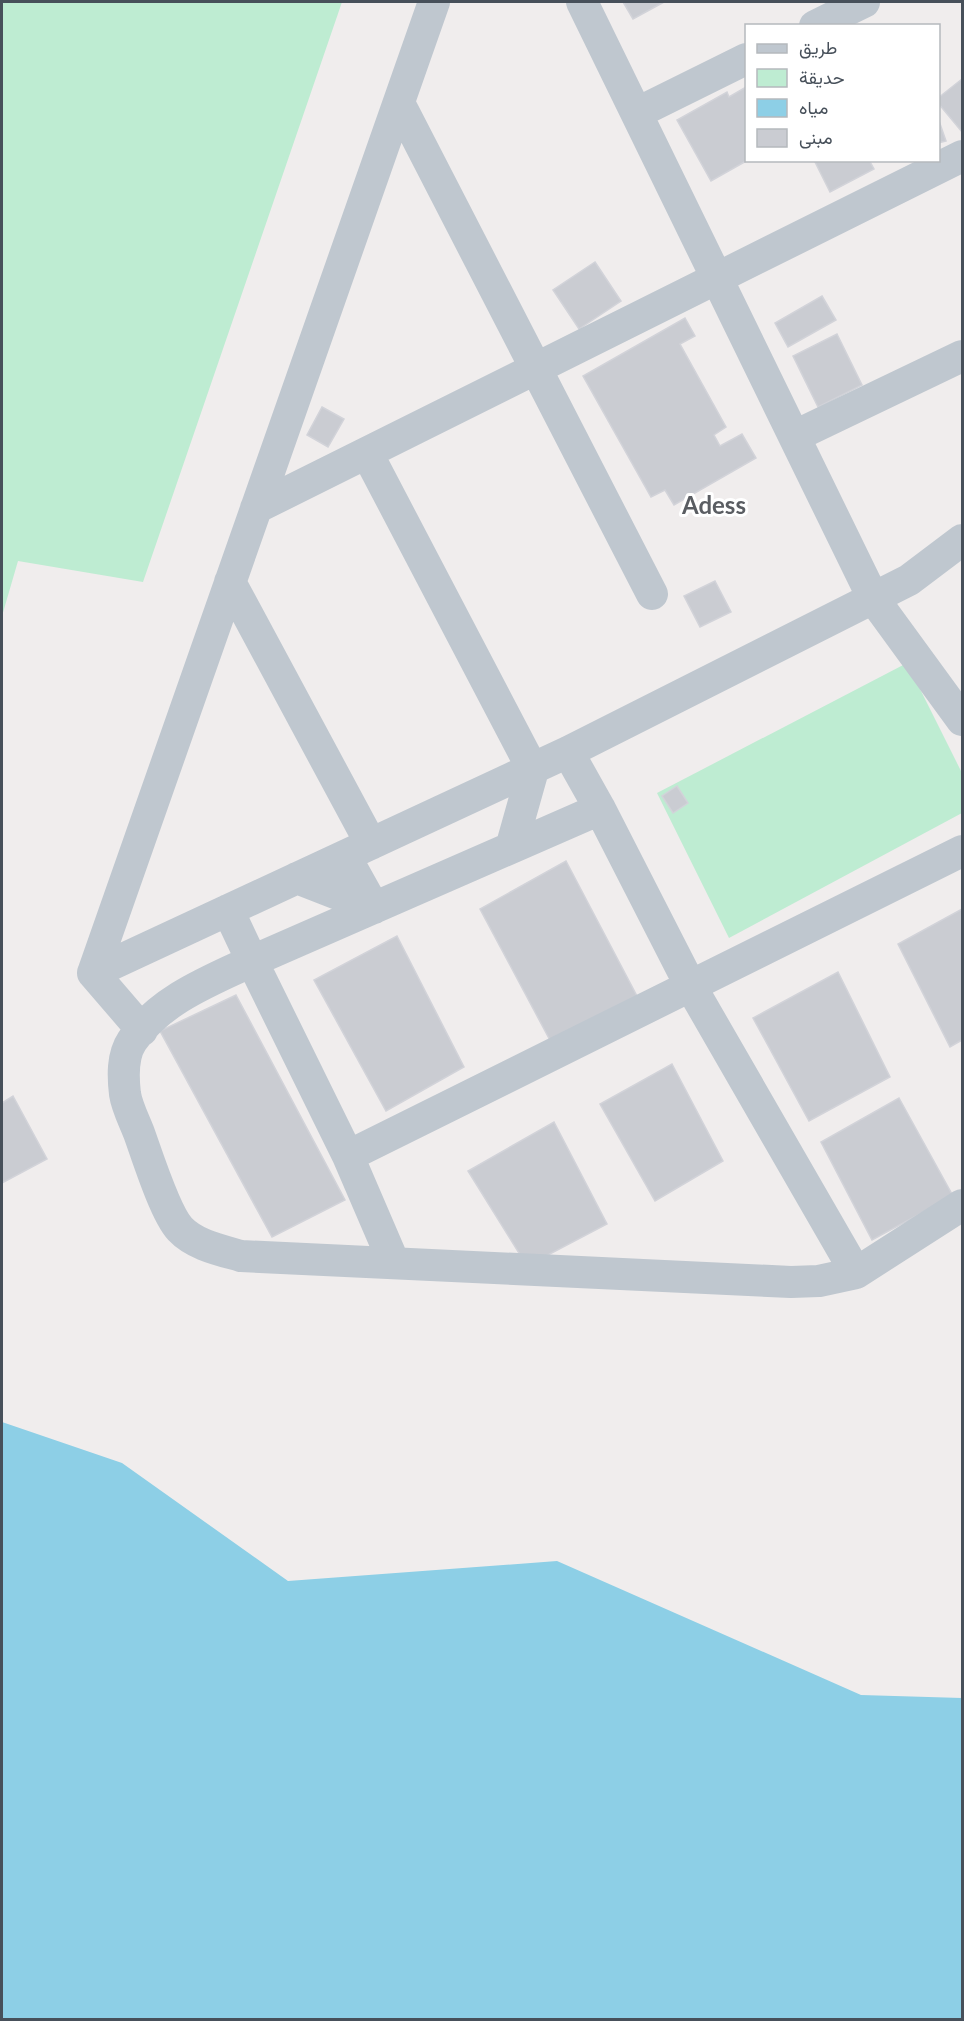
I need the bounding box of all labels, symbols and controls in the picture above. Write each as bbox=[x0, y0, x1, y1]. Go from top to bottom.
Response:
legend bbox=[745, 24, 940, 162]
text: طريق bbox=[799, 36, 837, 59]
text: حديقة bbox=[799, 66, 845, 88]
text: مياه bbox=[799, 96, 828, 118]
text: مبنى bbox=[799, 126, 833, 149]
district label: Adess bbox=[681, 490, 746, 519]

